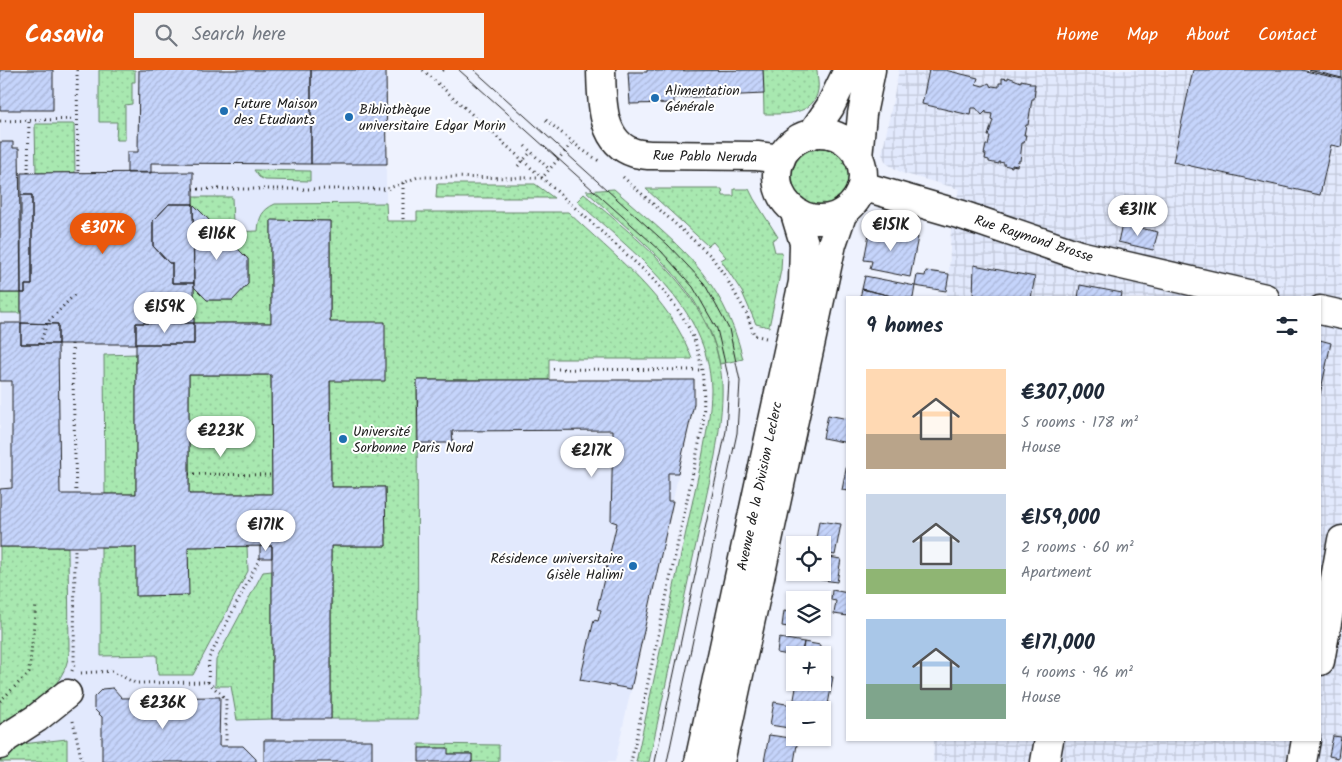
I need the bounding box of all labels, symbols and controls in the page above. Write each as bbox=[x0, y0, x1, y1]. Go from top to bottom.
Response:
search box bbox=[134, 13, 484, 58]
text: Casavia bbox=[25, 16, 104, 55]
text: Search here bbox=[192, 20, 286, 50]
icon: search bbox=[152, 21, 180, 49]
text: Home bbox=[1056, 21, 1099, 50]
text: Map bbox=[1127, 21, 1158, 50]
text: About bbox=[1186, 21, 1230, 50]
text: Contact bbox=[1258, 21, 1317, 50]
place label: Alimentation Générale bbox=[665, 80, 740, 118]
marker: Alimentation Générale bbox=[649, 92, 661, 104]
place label: Future Maison des Etudiants bbox=[234, 93, 317, 131]
place label: Bibliothèque universitaire Edgar Morin bbox=[359, 99, 506, 137]
marker: Future Maison des Etudiants bbox=[218, 105, 230, 117]
marker: Bibliothèque universitaire Edgar Morin bbox=[343, 111, 355, 123]
street label: Rue Pablo Neruda bbox=[653, 145, 757, 169]
pin: €311K bbox=[1103, 194, 1173, 237]
text: €311K bbox=[1119, 198, 1157, 223]
street label: Rue Raymond Brosse bbox=[971, 209, 1097, 269]
pin: €151K bbox=[856, 210, 926, 252]
pin: €307K bbox=[68, 212, 138, 255]
text: €151K bbox=[872, 213, 910, 238]
text: €307K bbox=[81, 216, 125, 241]
pin: €116K bbox=[182, 218, 252, 261]
text: €116K bbox=[198, 222, 236, 247]
pin: €159K bbox=[130, 292, 200, 334]
text: €159K bbox=[145, 295, 185, 320]
text: 9 homes bbox=[866, 310, 943, 343]
icon: filters bbox=[1273, 312, 1301, 340]
text: €307,000 bbox=[1021, 377, 1104, 410]
icon: home bbox=[906, 389, 966, 449]
street label: Avenue de la Division Leclerc bbox=[731, 400, 789, 573]
text: 5 rooms · 178 m² bbox=[1021, 410, 1138, 435]
pin: €223K bbox=[186, 416, 256, 458]
text: €223K bbox=[197, 419, 245, 444]
place label: Université Sorbonne Paris Nord bbox=[353, 421, 474, 459]
marker: Université Sorbonne Paris Nord bbox=[337, 433, 349, 445]
text: House bbox=[1021, 435, 1061, 460]
pin: €217K bbox=[557, 436, 627, 478]
text: €217K bbox=[571, 439, 613, 464]
text: €159,000 bbox=[1021, 502, 1100, 535]
pin: €171K bbox=[231, 510, 301, 552]
text: €171K bbox=[248, 513, 285, 538]
icon: home bbox=[906, 514, 966, 574]
text: 2 rooms · 60 m² bbox=[1021, 535, 1134, 560]
map controls bbox=[786, 536, 831, 746]
button: locate bbox=[786, 536, 831, 581]
place label: Résidence universitaire Gisèle Halimi bbox=[491, 548, 624, 586]
marker: Résidence universitaire Gisèle Halimi bbox=[627, 560, 639, 572]
text: Apartment bbox=[1021, 560, 1092, 585]
button: layers bbox=[786, 591, 831, 636]
text: €171,000 bbox=[1021, 627, 1095, 660]
icon: home bbox=[906, 639, 966, 699]
button: + bbox=[786, 646, 831, 691]
text: 4 rooms · 96 m² bbox=[1021, 660, 1133, 685]
text: House bbox=[1021, 685, 1061, 710]
pin: €236K bbox=[128, 688, 198, 730]
text: €236K bbox=[140, 691, 186, 716]
button: − bbox=[786, 701, 831, 746]

